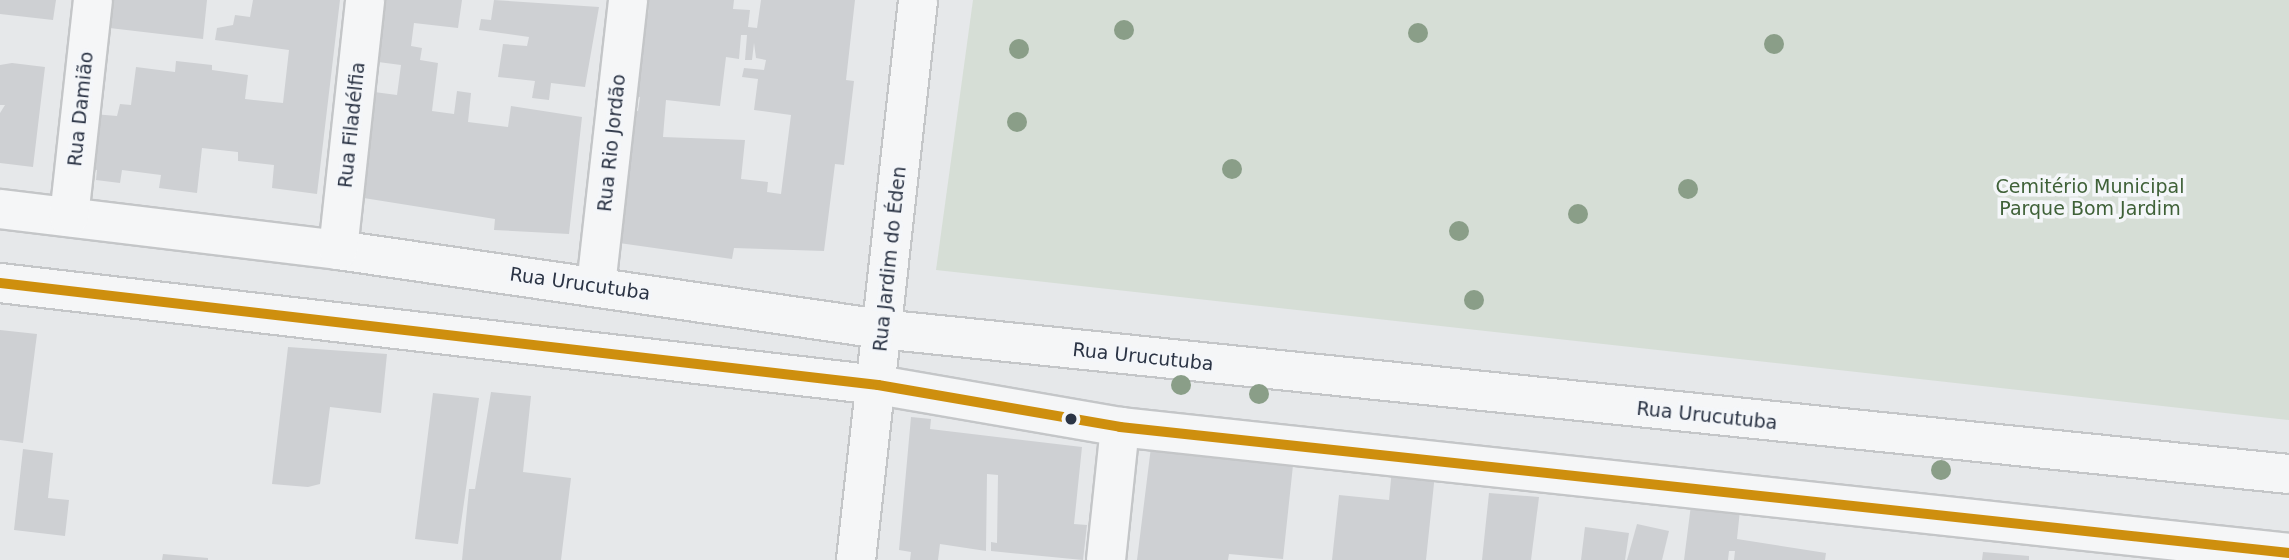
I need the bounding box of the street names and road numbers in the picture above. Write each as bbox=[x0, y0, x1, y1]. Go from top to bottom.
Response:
street label: Rua Damião bbox=[64, 50, 98, 168]
street label: Rua Filadélfia bbox=[334, 61, 370, 189]
street label: Rua Rio Jordão bbox=[593, 73, 631, 213]
street label: Rua Jardim do Éden bbox=[869, 165, 911, 353]
street label: Rua Urucutuba bbox=[508, 263, 652, 305]
street label: Rua Urucutuba bbox=[1071, 338, 1215, 376]
street label: Rua Urucutuba bbox=[1635, 397, 1779, 435]

